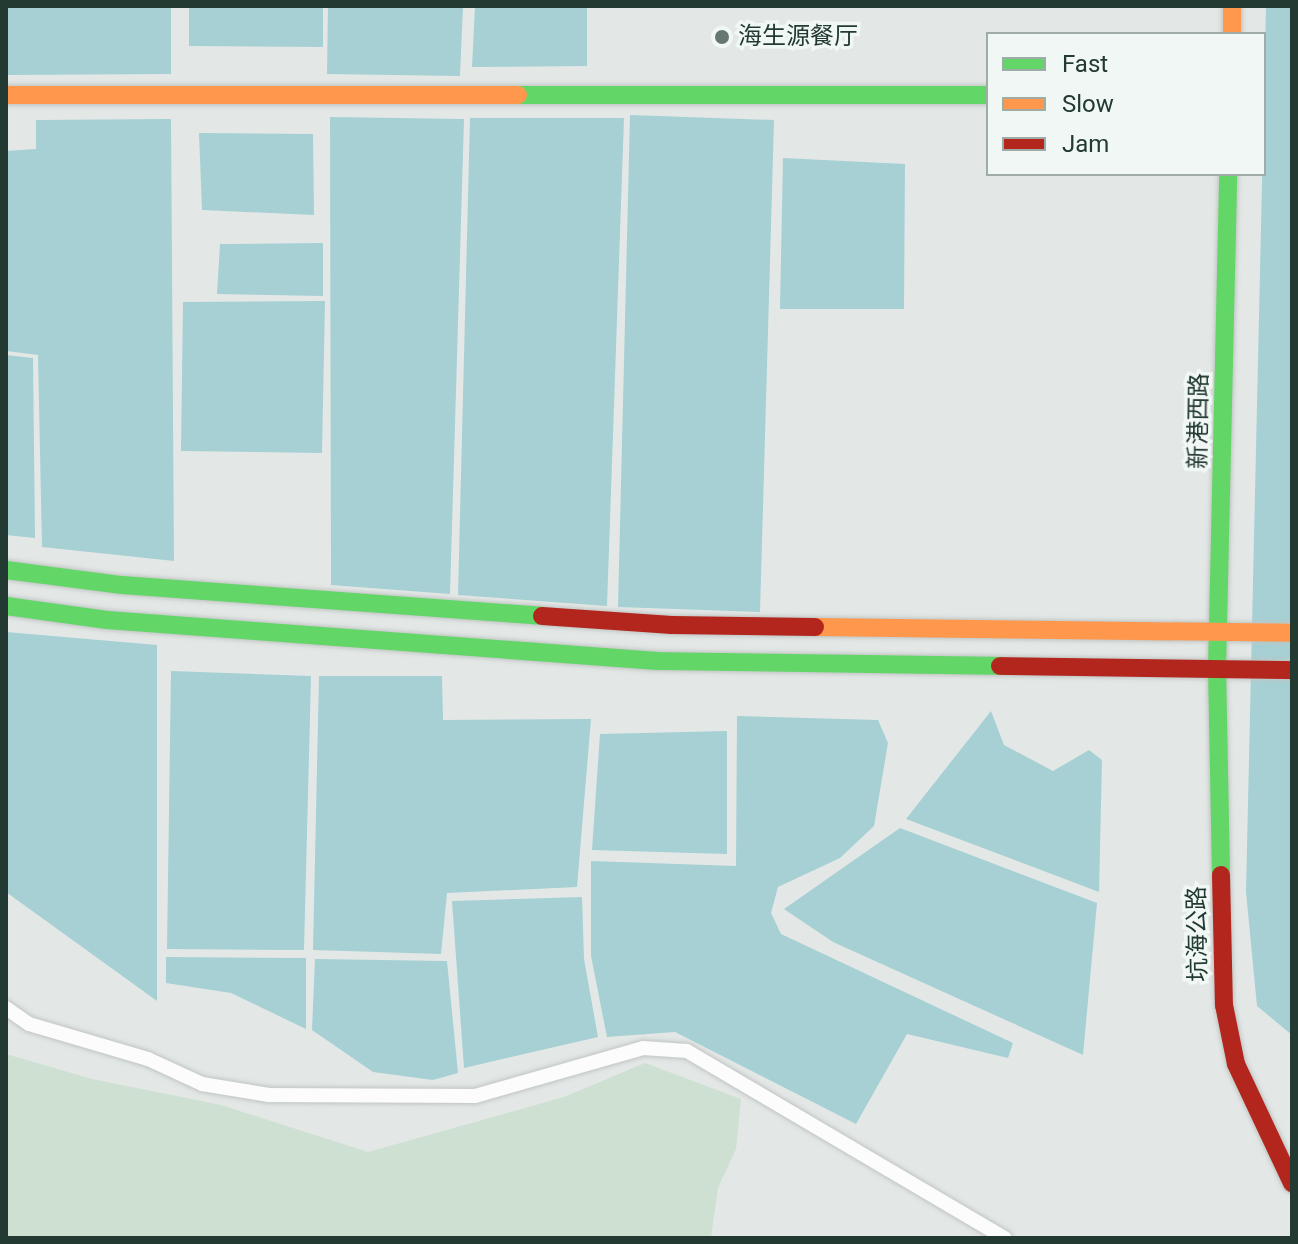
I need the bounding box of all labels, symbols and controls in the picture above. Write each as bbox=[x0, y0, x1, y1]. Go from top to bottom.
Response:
place label: 海生源餐厅 bbox=[738, 23, 858, 51]
marker: 海生源餐厅 bbox=[713, 28, 731, 46]
legend bbox=[986, 32, 1266, 176]
text: Fast bbox=[1062, 50, 1108, 78]
text: Slow bbox=[1062, 90, 1114, 118]
text: Jam bbox=[1062, 130, 1109, 158]
street label: 新港西路 bbox=[1184, 373, 1214, 469]
street label: 坑海公路 bbox=[1183, 886, 1213, 982]

